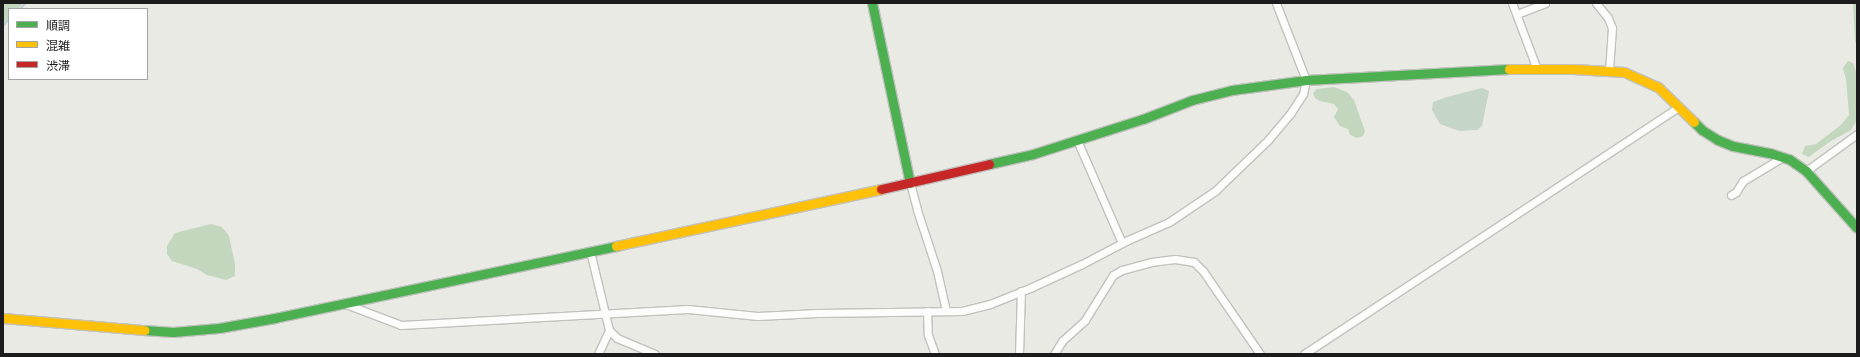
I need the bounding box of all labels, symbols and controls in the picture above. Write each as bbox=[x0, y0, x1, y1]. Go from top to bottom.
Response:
legend bbox=[8, 8, 148, 80]
text: 順調 bbox=[46, 18, 70, 33]
text: 混雑 bbox=[46, 38, 70, 53]
text: 渋滞 bbox=[46, 58, 70, 73]

